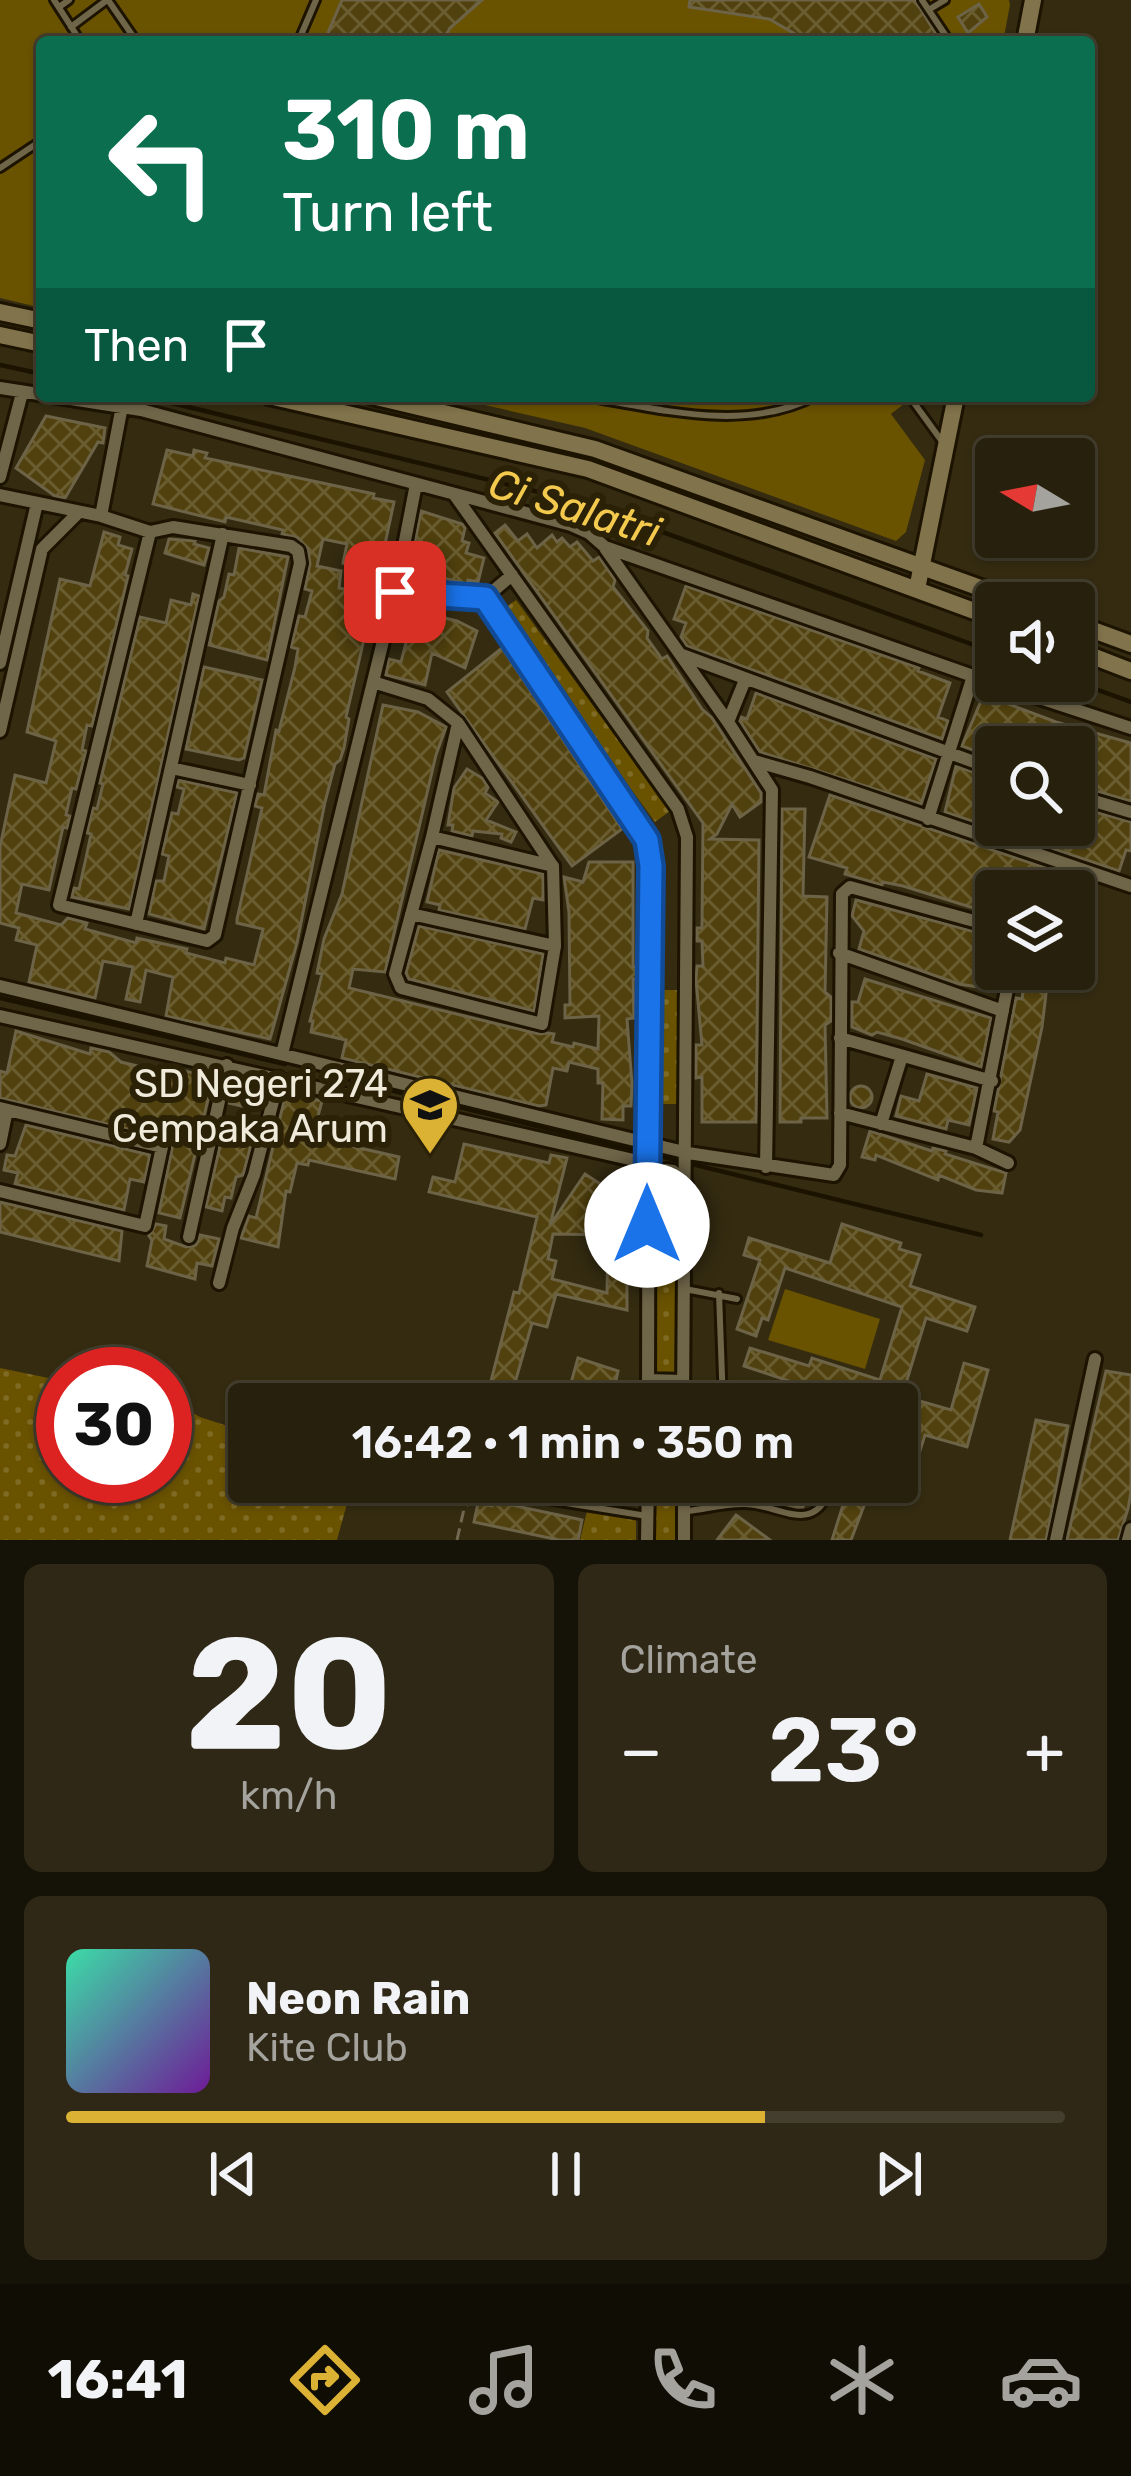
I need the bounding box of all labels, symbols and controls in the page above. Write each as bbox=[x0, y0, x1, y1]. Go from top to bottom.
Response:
text: 310 m bbox=[282, 80, 530, 180]
icon: left bbox=[84, 84, 240, 240]
text: Turn left bbox=[282, 181, 493, 245]
icon: arrive bbox=[213, 312, 279, 378]
text: Then bbox=[84, 319, 189, 372]
north arrow bbox=[975, 438, 1095, 558]
map controls bbox=[975, 438, 1095, 990]
water label: Ci Salatri bbox=[483, 458, 668, 558]
pin bbox=[344, 541, 446, 643]
icon: arrive bbox=[362, 559, 428, 625]
button: sound bbox=[975, 582, 1095, 702]
button: search bbox=[975, 726, 1095, 846]
button: layers bbox=[975, 870, 1095, 990]
place label: SD Negeri 274 Cempaka Arum bbox=[112, 1061, 388, 1152]
school or university icon: SD Negeri 274 Cempaka Arum bbox=[399, 1074, 461, 1156]
position arrow bbox=[584, 1162, 710, 1288]
speed limit sign: 30 bbox=[36, 1347, 192, 1503]
text: 16:42 · 1 min · 350 m bbox=[352, 1416, 794, 1469]
text: 20 bbox=[185, 1602, 392, 1787]
text: Climate bbox=[620, 1637, 758, 1683]
text: 23° bbox=[767, 1697, 919, 1804]
text: − bbox=[620, 1711, 662, 1790]
text: + bbox=[1024, 1711, 1065, 1790]
text: km/h bbox=[240, 1773, 337, 1819]
text: Neon Rain bbox=[246, 1972, 471, 2025]
text: Kite Club bbox=[246, 2025, 408, 2071]
icon: previous bbox=[200, 2141, 266, 2207]
icon: pause bbox=[533, 2141, 599, 2207]
icon: next bbox=[866, 2141, 932, 2207]
icon: directions bbox=[283, 2338, 367, 2422]
icon: music bbox=[462, 2338, 546, 2422]
icon: phone bbox=[641, 2338, 725, 2422]
icon: climate bbox=[820, 2338, 904, 2422]
icon: car bbox=[999, 2338, 1083, 2422]
text: 16:41 bbox=[48, 2348, 188, 2412]

